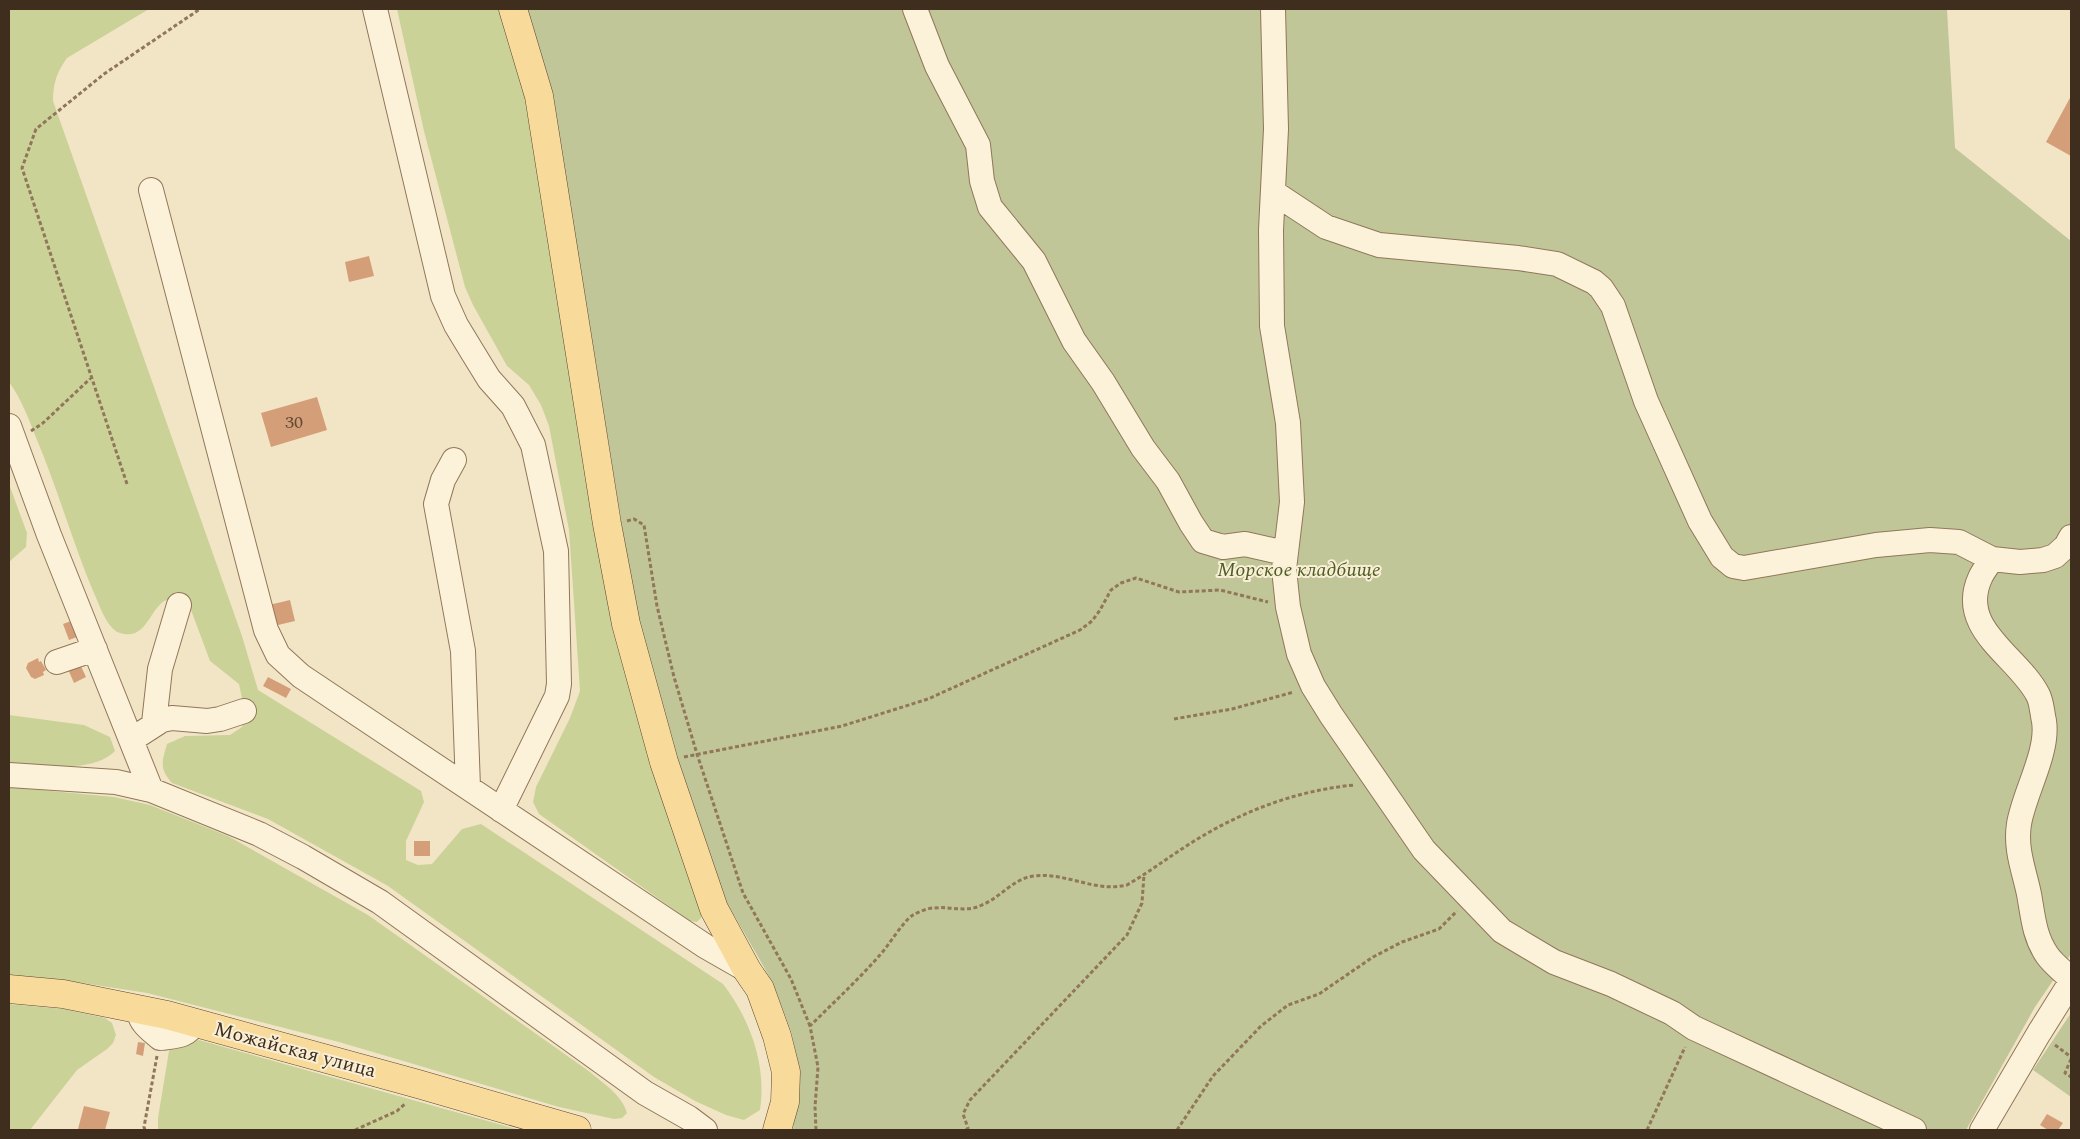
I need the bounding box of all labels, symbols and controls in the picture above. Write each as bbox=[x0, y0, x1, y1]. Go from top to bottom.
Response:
house number: 30 bbox=[285, 409, 303, 436]
park label: Морское кладбище bbox=[1217, 555, 1381, 585]
street label: Можайская улица bbox=[211, 1014, 380, 1086]

